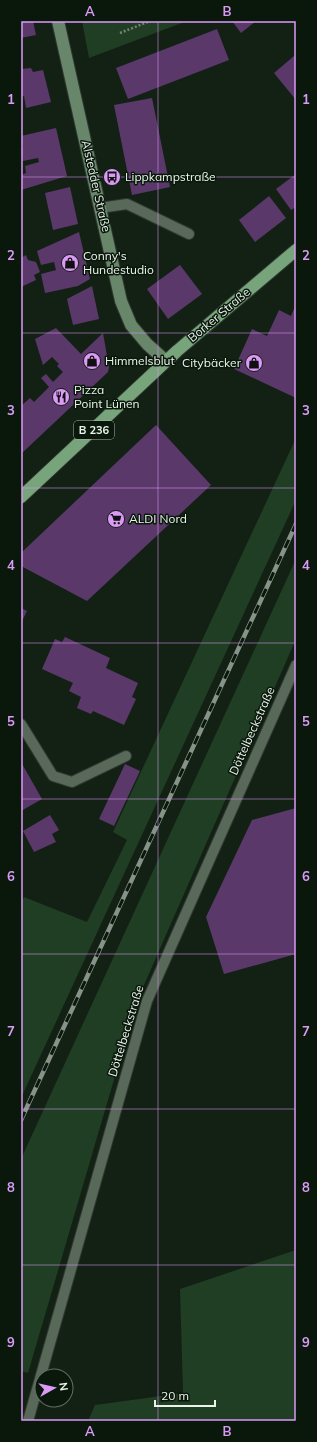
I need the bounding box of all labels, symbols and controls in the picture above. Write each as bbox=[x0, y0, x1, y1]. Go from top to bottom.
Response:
text: A bbox=[85, 3, 95, 19]
text: B bbox=[223, 3, 232, 19]
text: 1 bbox=[7, 91, 15, 107]
text: 1 bbox=[302, 91, 310, 107]
street label: Alstedder Straße bbox=[79, 138, 114, 233]
bus stop icon: Lippkampstraße bbox=[102, 167, 122, 187]
place label: Lippkampstraße bbox=[125, 169, 216, 184]
text: 2 bbox=[7, 247, 15, 263]
text: 2 bbox=[302, 247, 310, 263]
place label: Conny's Hundestudio bbox=[83, 248, 154, 277]
shop icon: Conny's Hundestudio bbox=[60, 253, 80, 273]
street label: Borker Straße bbox=[184, 284, 253, 345]
shop icon: Himmelsblut bbox=[82, 351, 102, 371]
place label: Himmelsblut bbox=[105, 353, 175, 368]
shop icon: Citybäcker bbox=[244, 353, 264, 373]
place label: Citybäcker bbox=[182, 355, 242, 370]
place label: Pizza Point Lünen bbox=[74, 382, 140, 411]
restaurant icon: Pizza Point Lünen bbox=[51, 387, 71, 407]
text: 3 bbox=[7, 402, 15, 418]
text: 3 bbox=[302, 402, 310, 418]
road number: B 236 bbox=[74, 421, 114, 439]
supermarket icon: ALDI Nord bbox=[106, 509, 126, 529]
place label: ALDI Nord bbox=[129, 511, 187, 526]
text: 4 bbox=[7, 557, 15, 573]
text: 4 bbox=[302, 557, 310, 573]
street label: Döttelbeckstraße bbox=[225, 684, 278, 777]
text: 5 bbox=[7, 713, 15, 729]
text: 5 bbox=[302, 713, 310, 729]
text: 6 bbox=[7, 868, 15, 884]
text: 6 bbox=[302, 868, 310, 884]
street label: Döttelbeckstraße bbox=[104, 983, 147, 1078]
text: 7 bbox=[7, 1023, 15, 1039]
text: 7 bbox=[302, 1023, 310, 1039]
text: 8 bbox=[7, 1179, 15, 1195]
text: 8 bbox=[302, 1179, 310, 1195]
text: 9 bbox=[7, 1334, 15, 1350]
text: 9 bbox=[302, 1334, 310, 1350]
north arrow bbox=[34, 1368, 74, 1408]
text: N bbox=[56, 1382, 71, 1392]
scale bar bbox=[155, 1382, 215, 1408]
text: 20 m bbox=[161, 1388, 189, 1403]
text: A bbox=[85, 1423, 95, 1439]
text: B bbox=[223, 1423, 232, 1439]

